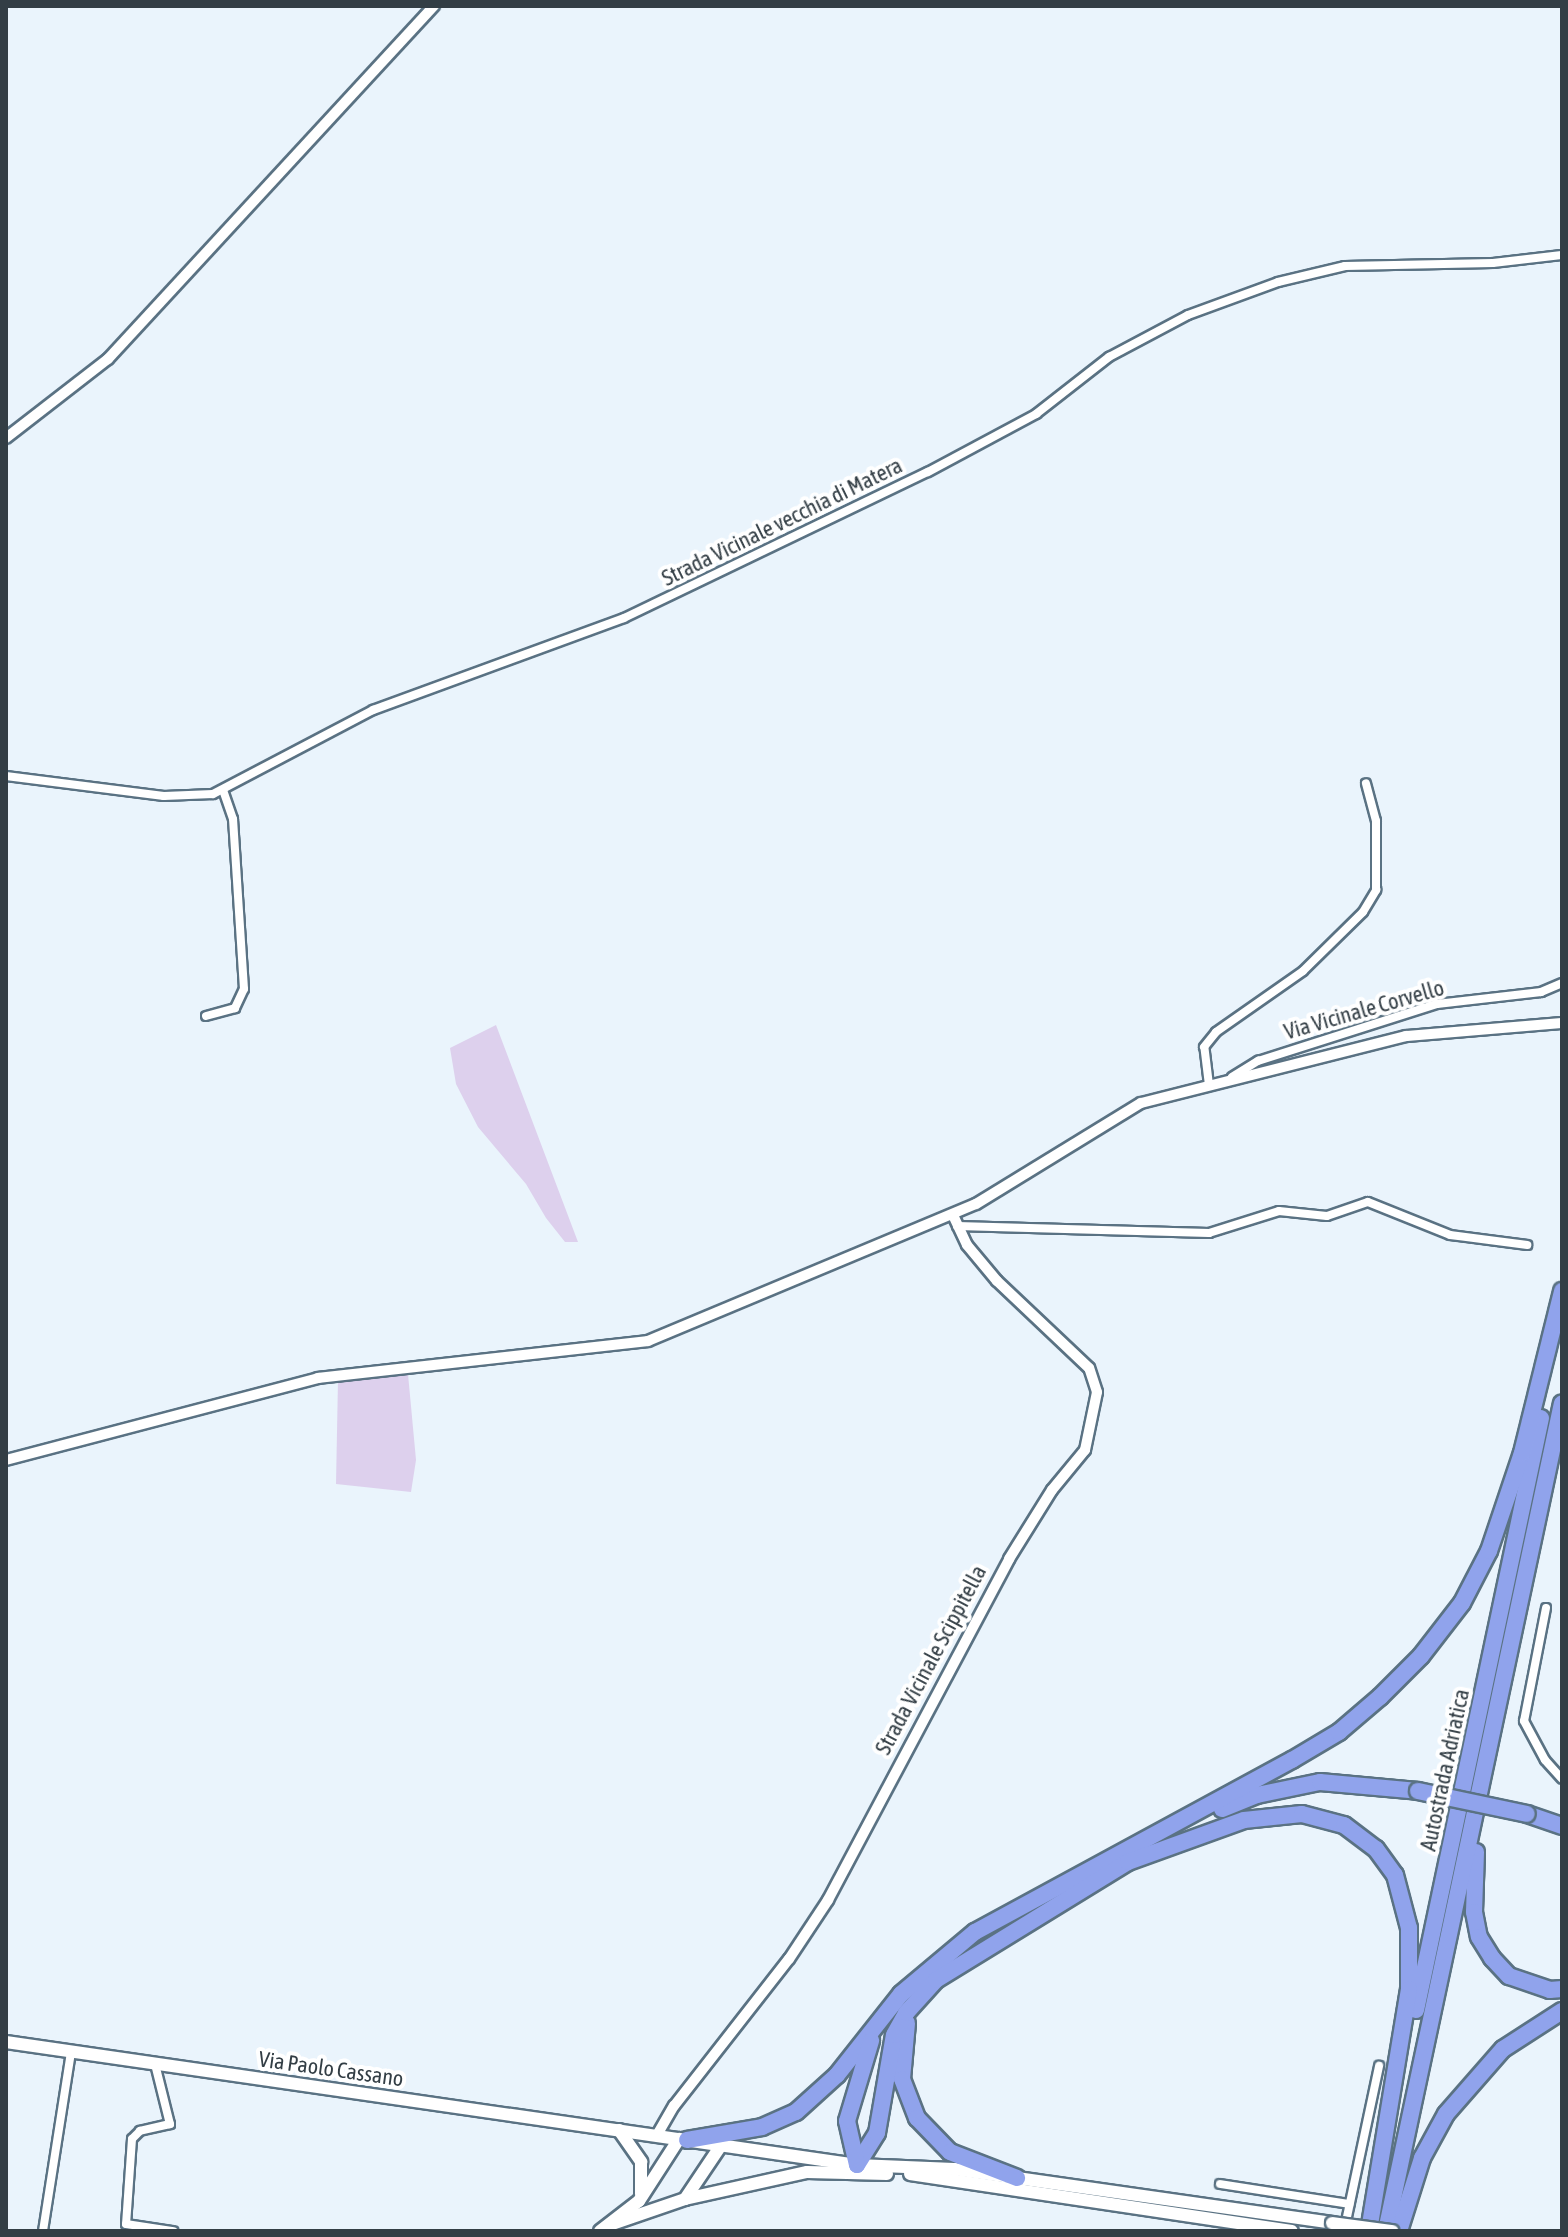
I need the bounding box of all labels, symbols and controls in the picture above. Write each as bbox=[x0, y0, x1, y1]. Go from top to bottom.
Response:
street label: Strada Vicinale vecchia di Matera bbox=[658, 452, 906, 592]
street label: Via Vicinale Corvello bbox=[1281, 975, 1447, 1045]
street label: Strada Vicinale Scippitella bbox=[870, 1561, 992, 1759]
street label: Autostrada Adriatica bbox=[1415, 1687, 1475, 1853]
street label: Via Paolo Cassano bbox=[257, 2046, 405, 2092]

